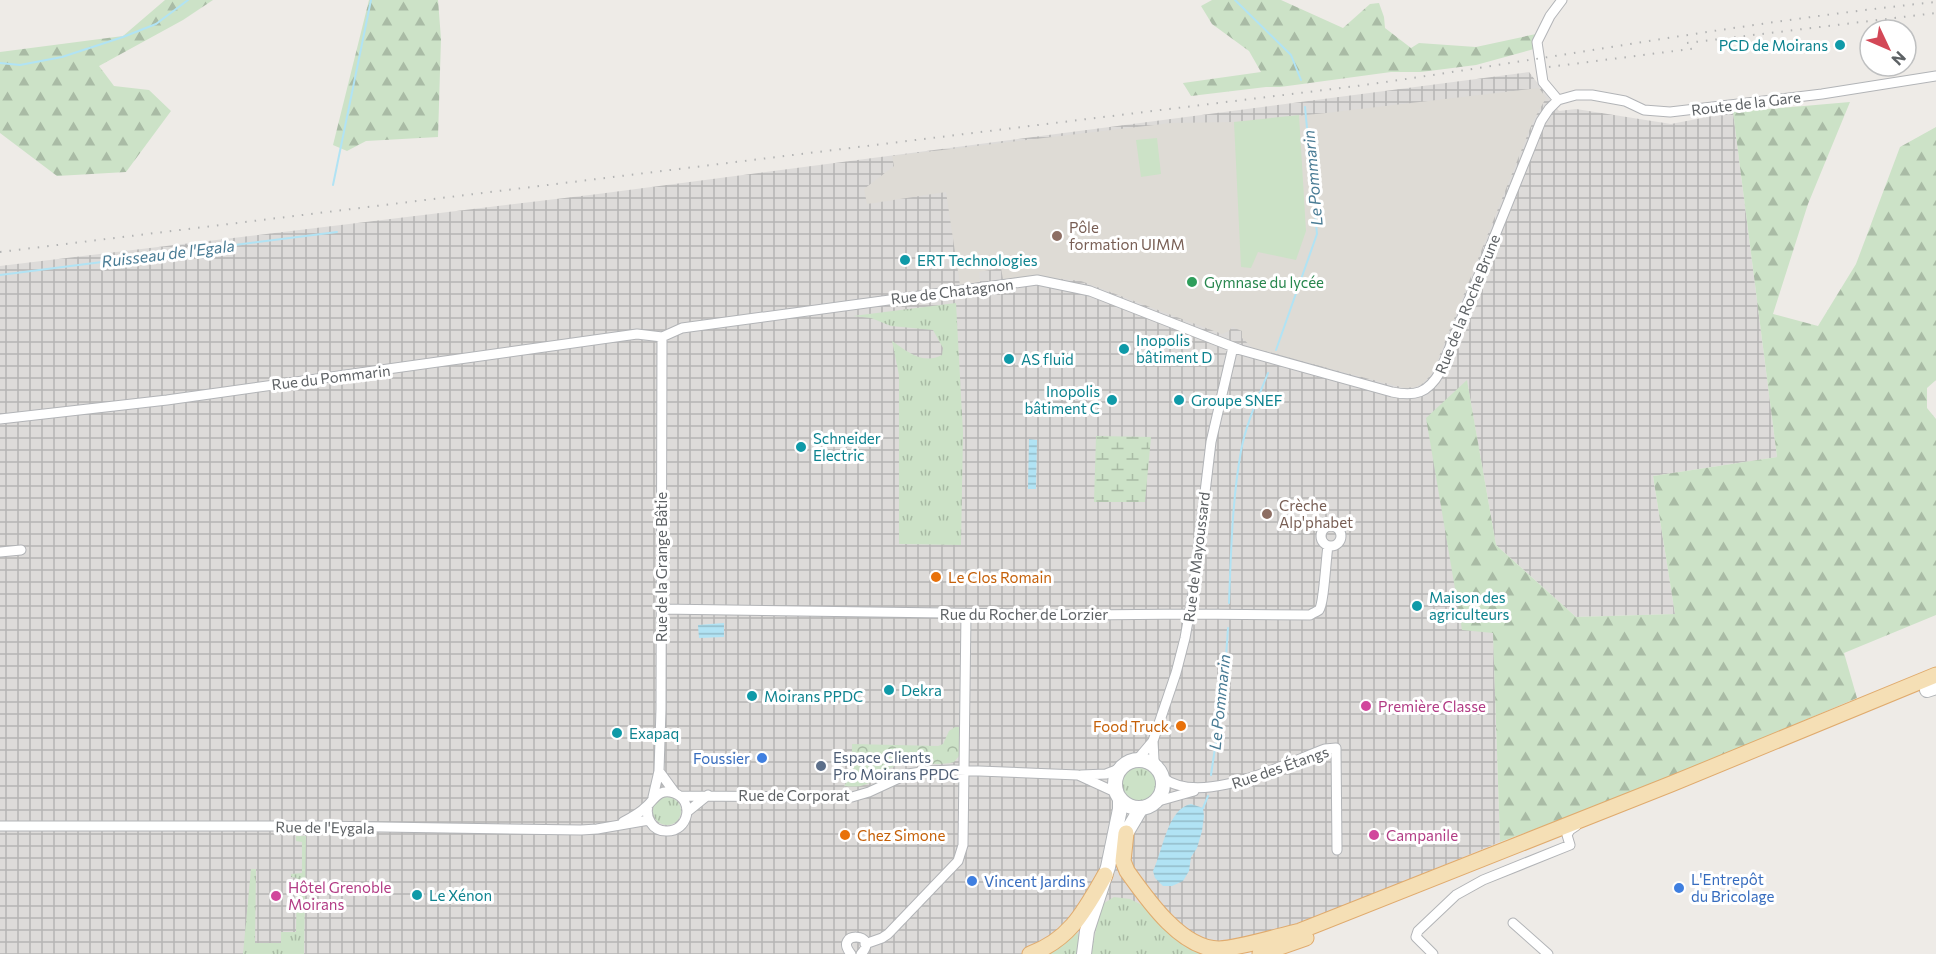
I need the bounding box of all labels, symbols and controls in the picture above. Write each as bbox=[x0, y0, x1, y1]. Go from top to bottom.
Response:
north arrow bbox=[1858, 18, 1918, 78]
place label: PCD de Moirans bbox=[1719, 36, 1828, 54]
marker: PCD de Moirans bbox=[1833, 38, 1847, 52]
text: N bbox=[1888, 48, 1910, 70]
street label: Route de la Gare bbox=[1690, 87, 1802, 119]
water label: Le Pommarin bbox=[1298, 129, 1326, 227]
place label: Pôle formation UIMM bbox=[1069, 218, 1185, 253]
marker: Pôle formation UIMM bbox=[1050, 229, 1064, 243]
street label: Rue de la Roche Brune bbox=[1431, 231, 1503, 376]
water label: Ruisseau de l'Egala bbox=[100, 235, 236, 271]
place label: ERT Technologies bbox=[917, 251, 1038, 269]
marker: ERT Technologies bbox=[898, 253, 912, 267]
place label: Gymnase du lycée bbox=[1204, 273, 1324, 291]
street label: Rue de Chatagnon bbox=[890, 275, 1014, 307]
marker: Gymnase du lycée bbox=[1185, 275, 1199, 289]
place label: Inopolis bâtiment D bbox=[1136, 331, 1212, 366]
marker: Inopolis bâtiment D bbox=[1117, 342, 1131, 356]
place label: AS fluid bbox=[1021, 350, 1074, 368]
marker: AS fluid bbox=[1002, 352, 1016, 366]
street label: Rue du Pommarin bbox=[271, 361, 391, 393]
place label: Inopolis bâtiment C bbox=[1024, 382, 1100, 417]
place label: Groupe SNEF bbox=[1191, 391, 1282, 409]
marker: Inopolis bâtiment C bbox=[1105, 393, 1119, 407]
marker: Groupe SNEF bbox=[1172, 393, 1186, 407]
place label: Schneider Electric bbox=[813, 429, 881, 464]
marker: Schneider Electric bbox=[794, 440, 808, 454]
street label: Rue de Mayoussard bbox=[1179, 491, 1213, 623]
street label: Rue de la Grange Bâtie bbox=[652, 492, 670, 642]
place label: Crèche Alp'phabet bbox=[1279, 496, 1353, 531]
marker: Crèche Alp'phabet bbox=[1260, 507, 1274, 521]
place label: Le Clos Romain bbox=[948, 568, 1052, 586]
marker: Le Clos Romain bbox=[929, 570, 943, 584]
place label: Maison des agriculteurs bbox=[1429, 588, 1509, 623]
marker: Maison des agriculteurs bbox=[1410, 599, 1424, 613]
street label: Rue du Rocher de Lorzier bbox=[940, 605, 1108, 623]
water label: Le Pommarin bbox=[1205, 653, 1233, 751]
place label: Dekra bbox=[901, 681, 942, 699]
marker: Dekra bbox=[882, 683, 896, 697]
place label: Moirans PPDC bbox=[764, 687, 863, 705]
marker: Moirans PPDC bbox=[745, 689, 759, 703]
place label: Première Classe bbox=[1378, 697, 1486, 715]
marker: Première Classe bbox=[1359, 699, 1373, 713]
place label: Food Truck bbox=[1093, 717, 1169, 735]
marker: Food Truck bbox=[1174, 719, 1188, 733]
place label: Exapaq bbox=[629, 724, 679, 742]
marker: Exapaq bbox=[610, 726, 624, 740]
street label: Rue des Étangs bbox=[1229, 741, 1331, 792]
place label: Espace Clients Pro Moirans PPDC bbox=[833, 748, 959, 783]
place label: Foussier bbox=[693, 749, 750, 767]
marker: Foussier bbox=[755, 751, 769, 765]
marker: Espace Clients Pro Moirans PPDC bbox=[814, 759, 828, 773]
street label: Rue de Corporat bbox=[738, 786, 850, 804]
street label: Rue de l'Eygala bbox=[275, 817, 375, 837]
place label: Chez Simone bbox=[857, 826, 945, 844]
place label: Campanile bbox=[1386, 826, 1458, 844]
marker: Chez Simone bbox=[838, 828, 852, 842]
marker: Campanile bbox=[1367, 828, 1381, 842]
place label: L'Entrepôt du Bricolage bbox=[1691, 870, 1774, 905]
place label: Vincent Jardins bbox=[984, 872, 1086, 890]
marker: Vincent Jardins bbox=[965, 874, 979, 888]
place label: Hôtel Grenoble Moirans bbox=[288, 878, 392, 913]
marker: L'Entrepôt du Bricolage bbox=[1672, 881, 1686, 895]
place label: Le Xénon bbox=[429, 886, 492, 904]
marker: Le Xénon bbox=[410, 888, 424, 902]
marker: Hôtel Grenoble Moirans bbox=[269, 889, 283, 903]

